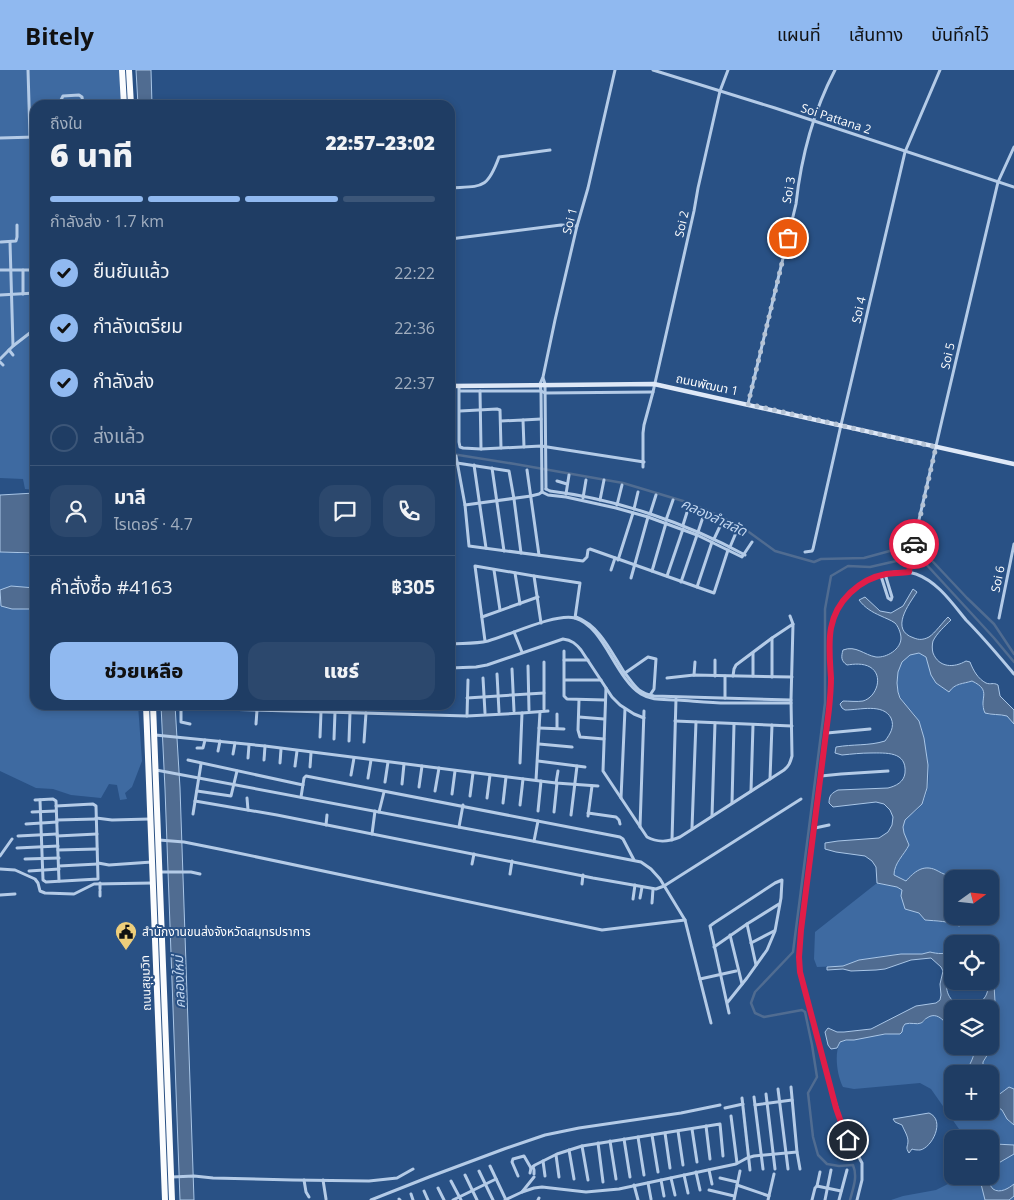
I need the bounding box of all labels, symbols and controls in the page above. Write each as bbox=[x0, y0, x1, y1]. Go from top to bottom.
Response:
text: Bitely bbox=[25, 19, 94, 52]
text: แผนที่ bbox=[777, 22, 821, 46]
text: เส้นทาง bbox=[849, 22, 903, 46]
text: บันทึกไว้ bbox=[931, 22, 989, 46]
street label: Soi Pattana 2 bbox=[799, 99, 874, 138]
text: ถึงใน bbox=[50, 112, 83, 134]
text: 22:57–23:02 bbox=[325, 130, 435, 156]
text: 6 นาที bbox=[50, 133, 133, 176]
street label: Soi 3 bbox=[778, 175, 799, 205]
street label: Soi 1 bbox=[558, 206, 581, 236]
street label: Soi 2 bbox=[670, 209, 693, 239]
text: กำลังส่ง · 1.7 km bbox=[50, 210, 164, 232]
pin bbox=[767, 217, 809, 259]
icon: bag bbox=[774, 224, 802, 252]
text: ยืนยันแล้ว bbox=[93, 258, 170, 284]
icon: check bbox=[50, 259, 78, 287]
text: 22:22 bbox=[394, 262, 435, 284]
street label: Soi 4 bbox=[847, 295, 870, 325]
text: กำลังเตรียม bbox=[93, 313, 183, 339]
icon: check bbox=[50, 314, 78, 342]
text: 22:36 bbox=[394, 317, 435, 339]
street label: Soi 5 bbox=[936, 341, 959, 371]
text: กำลังส่ง bbox=[93, 368, 154, 394]
icon: check bbox=[50, 369, 78, 397]
street label: ถนนพัฒนา 1 bbox=[674, 370, 740, 399]
text: 22:37 bbox=[394, 372, 435, 394]
text: ส่งแล้ว bbox=[93, 423, 145, 449]
text: มาลี bbox=[114, 484, 146, 510]
button: person bbox=[50, 485, 102, 537]
button: chat bbox=[319, 485, 371, 537]
button: phone bbox=[383, 485, 435, 537]
water label: คลองลำสลัด bbox=[678, 493, 750, 540]
text: ไรเดอร์ · 4.7 bbox=[114, 513, 193, 535]
courier bbox=[889, 519, 939, 569]
icon: car bbox=[900, 530, 928, 558]
street label: Soi 6 bbox=[986, 564, 1009, 594]
text: คำสั่งซื้อ #4163 bbox=[50, 574, 173, 600]
text: ฿305 bbox=[391, 574, 435, 600]
button: ช่วยเหลือ bbox=[50, 642, 238, 700]
button: แชร์ bbox=[248, 642, 435, 700]
north arrow bbox=[944, 870, 999, 925]
map controls bbox=[944, 870, 999, 1185]
public building icon: สำนักงานขนส่งจังหวัดสมุทรปราการ bbox=[114, 920, 138, 951]
place label: สำนักงานขนส่งจังหวัดสมุทรปราการ bbox=[142, 923, 311, 940]
button: locate bbox=[944, 935, 999, 990]
water label: คลองใหม่ bbox=[168, 953, 189, 1009]
street label: ถนนสุขุมวิท bbox=[136, 955, 155, 1011]
button: layers bbox=[944, 1000, 999, 1055]
button: + bbox=[944, 1065, 999, 1120]
pin bbox=[827, 1119, 869, 1161]
icon: home bbox=[834, 1126, 862, 1154]
button: − bbox=[944, 1130, 999, 1185]

